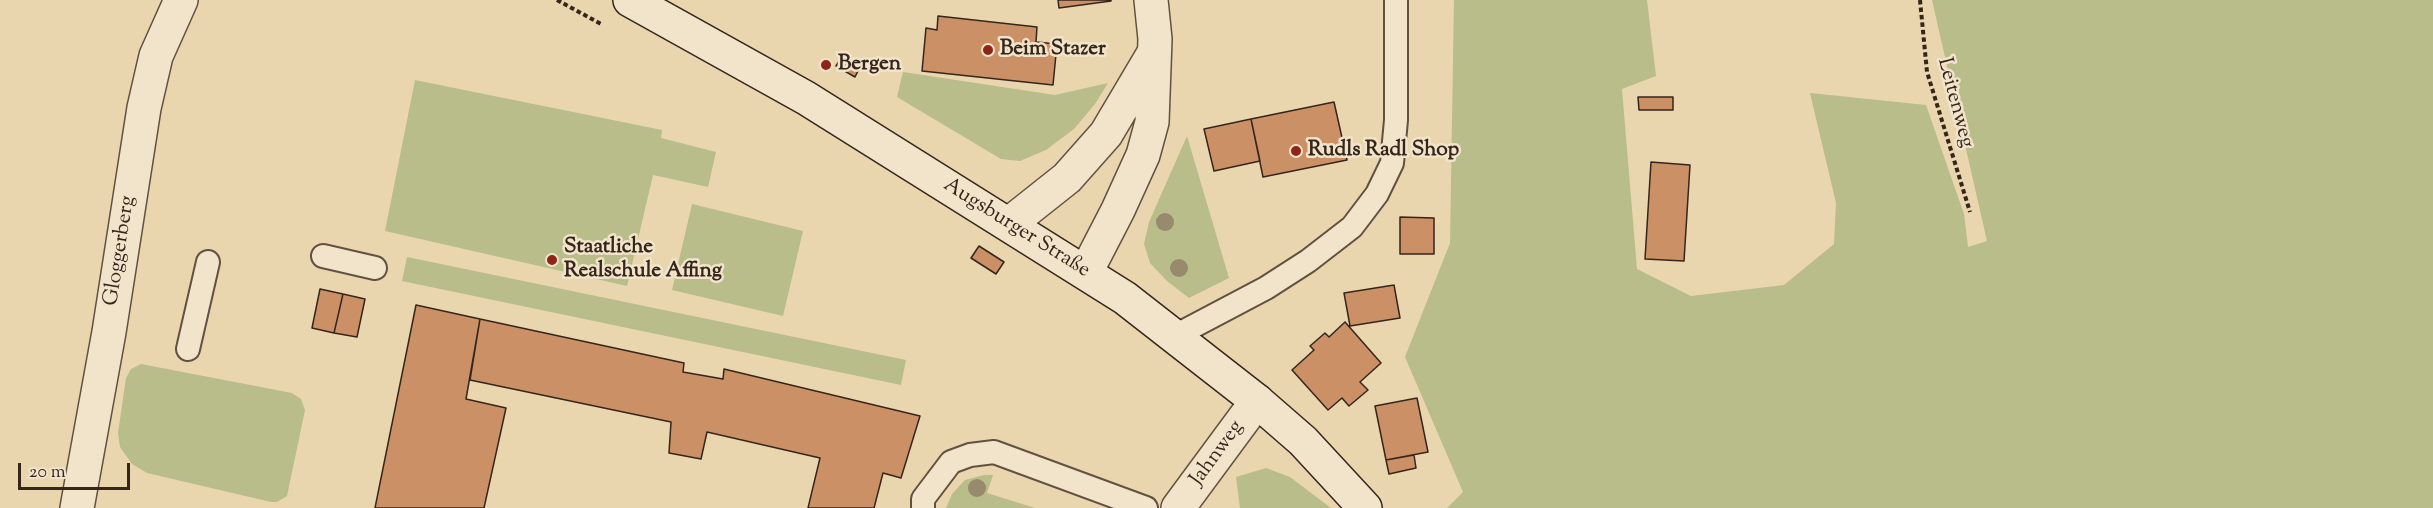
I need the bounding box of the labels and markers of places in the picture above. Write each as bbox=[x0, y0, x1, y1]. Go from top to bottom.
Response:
place label: Beim Stazer bbox=[1000, 37, 1106, 63]
marker: Beim Stazer bbox=[981, 43, 995, 57]
place label: Bergen bbox=[838, 52, 901, 78]
marker: Bergen bbox=[819, 58, 833, 72]
place label: Rudls Radl Shop bbox=[1308, 138, 1459, 164]
marker: Rudls Radl Shop bbox=[1289, 144, 1303, 158]
place label: Staatliche Realschule Affing bbox=[564, 235, 722, 285]
marker: Staatliche Realschule Affing bbox=[545, 253, 559, 267]

